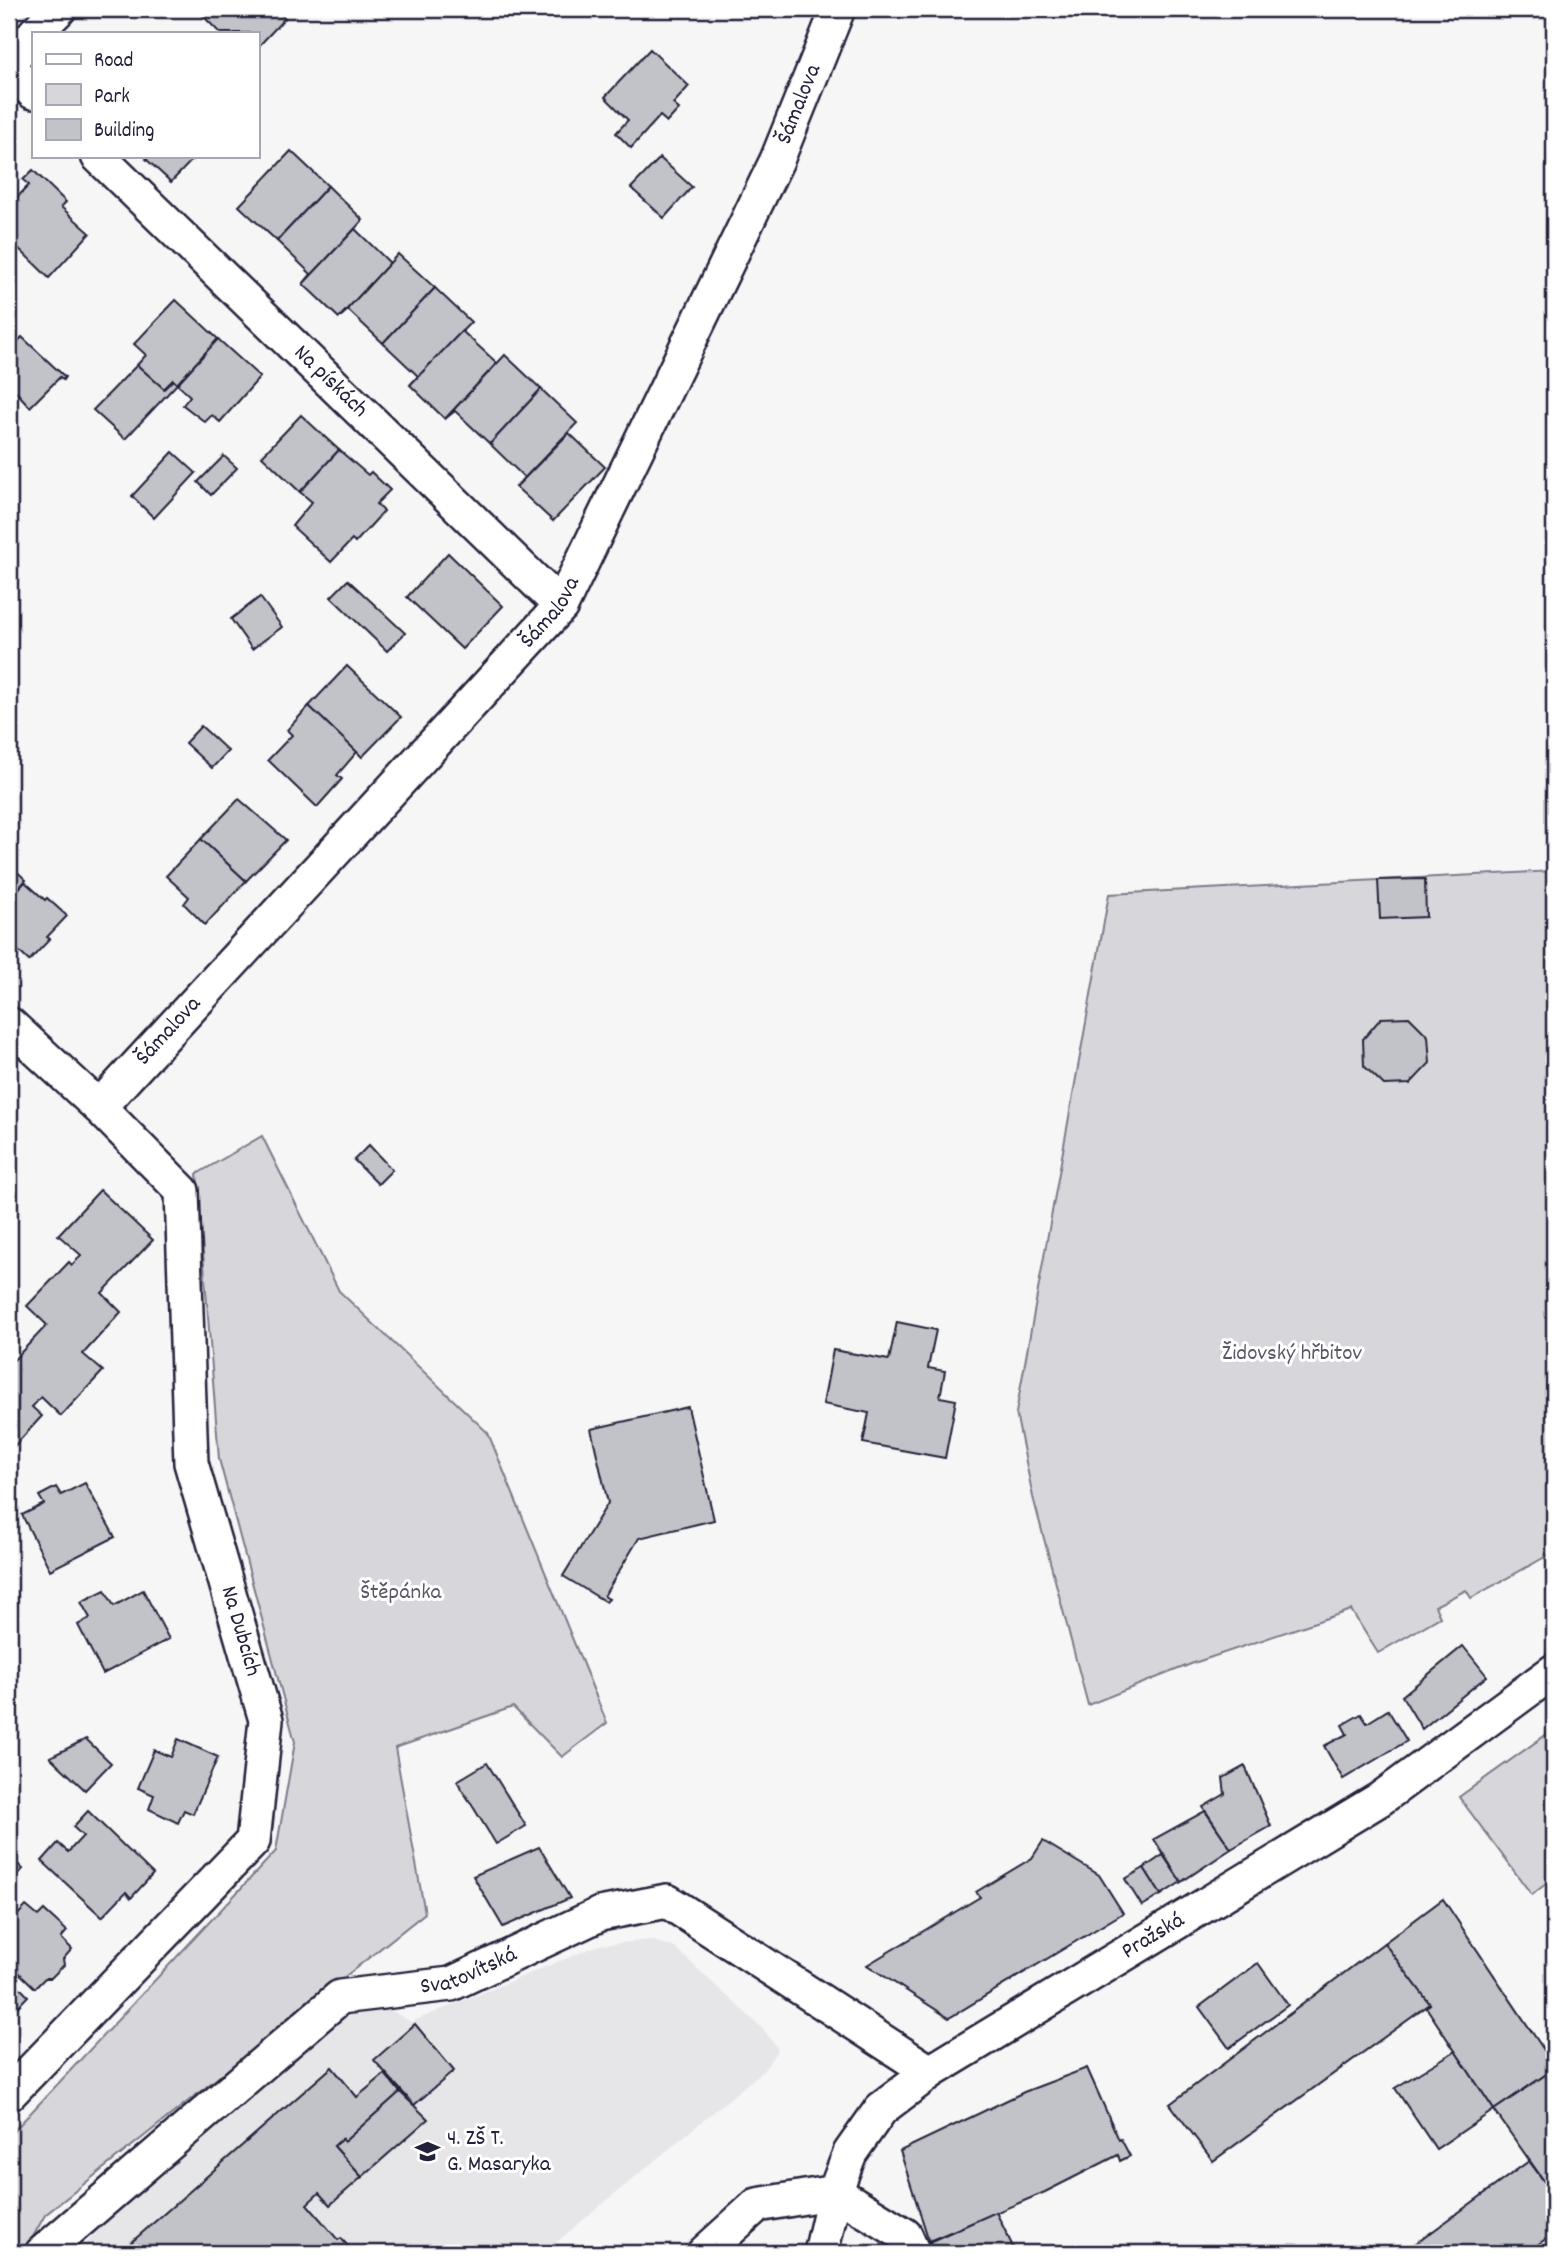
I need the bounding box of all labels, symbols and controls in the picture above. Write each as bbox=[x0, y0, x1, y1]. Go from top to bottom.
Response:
legend bbox=[32, 32, 259, 158]
text: Road bbox=[94, 47, 133, 77]
street label: Šámalova bbox=[768, 58, 831, 149]
text: Park bbox=[94, 83, 130, 113]
text: Building bbox=[94, 117, 154, 147]
street label: Na pískách bbox=[286, 338, 375, 426]
street label: Šámalova bbox=[513, 570, 590, 656]
street label: Šámalova bbox=[128, 988, 210, 1073]
park label: Židovský hřbitov bbox=[1222, 1338, 1363, 1371]
park label: Štěpánka bbox=[361, 1577, 443, 1610]
street label: Na Dubcích bbox=[211, 1582, 269, 1680]
street label: Pražská bbox=[1116, 1904, 1192, 1968]
street label: Svatovítská bbox=[419, 1938, 523, 2004]
place label: 4. ZŠ T. G. Masaryka bbox=[447, 2123, 552, 2182]
school or university icon: 4. ZŠ T. G. Masaryka bbox=[413, 2138, 441, 2166]

